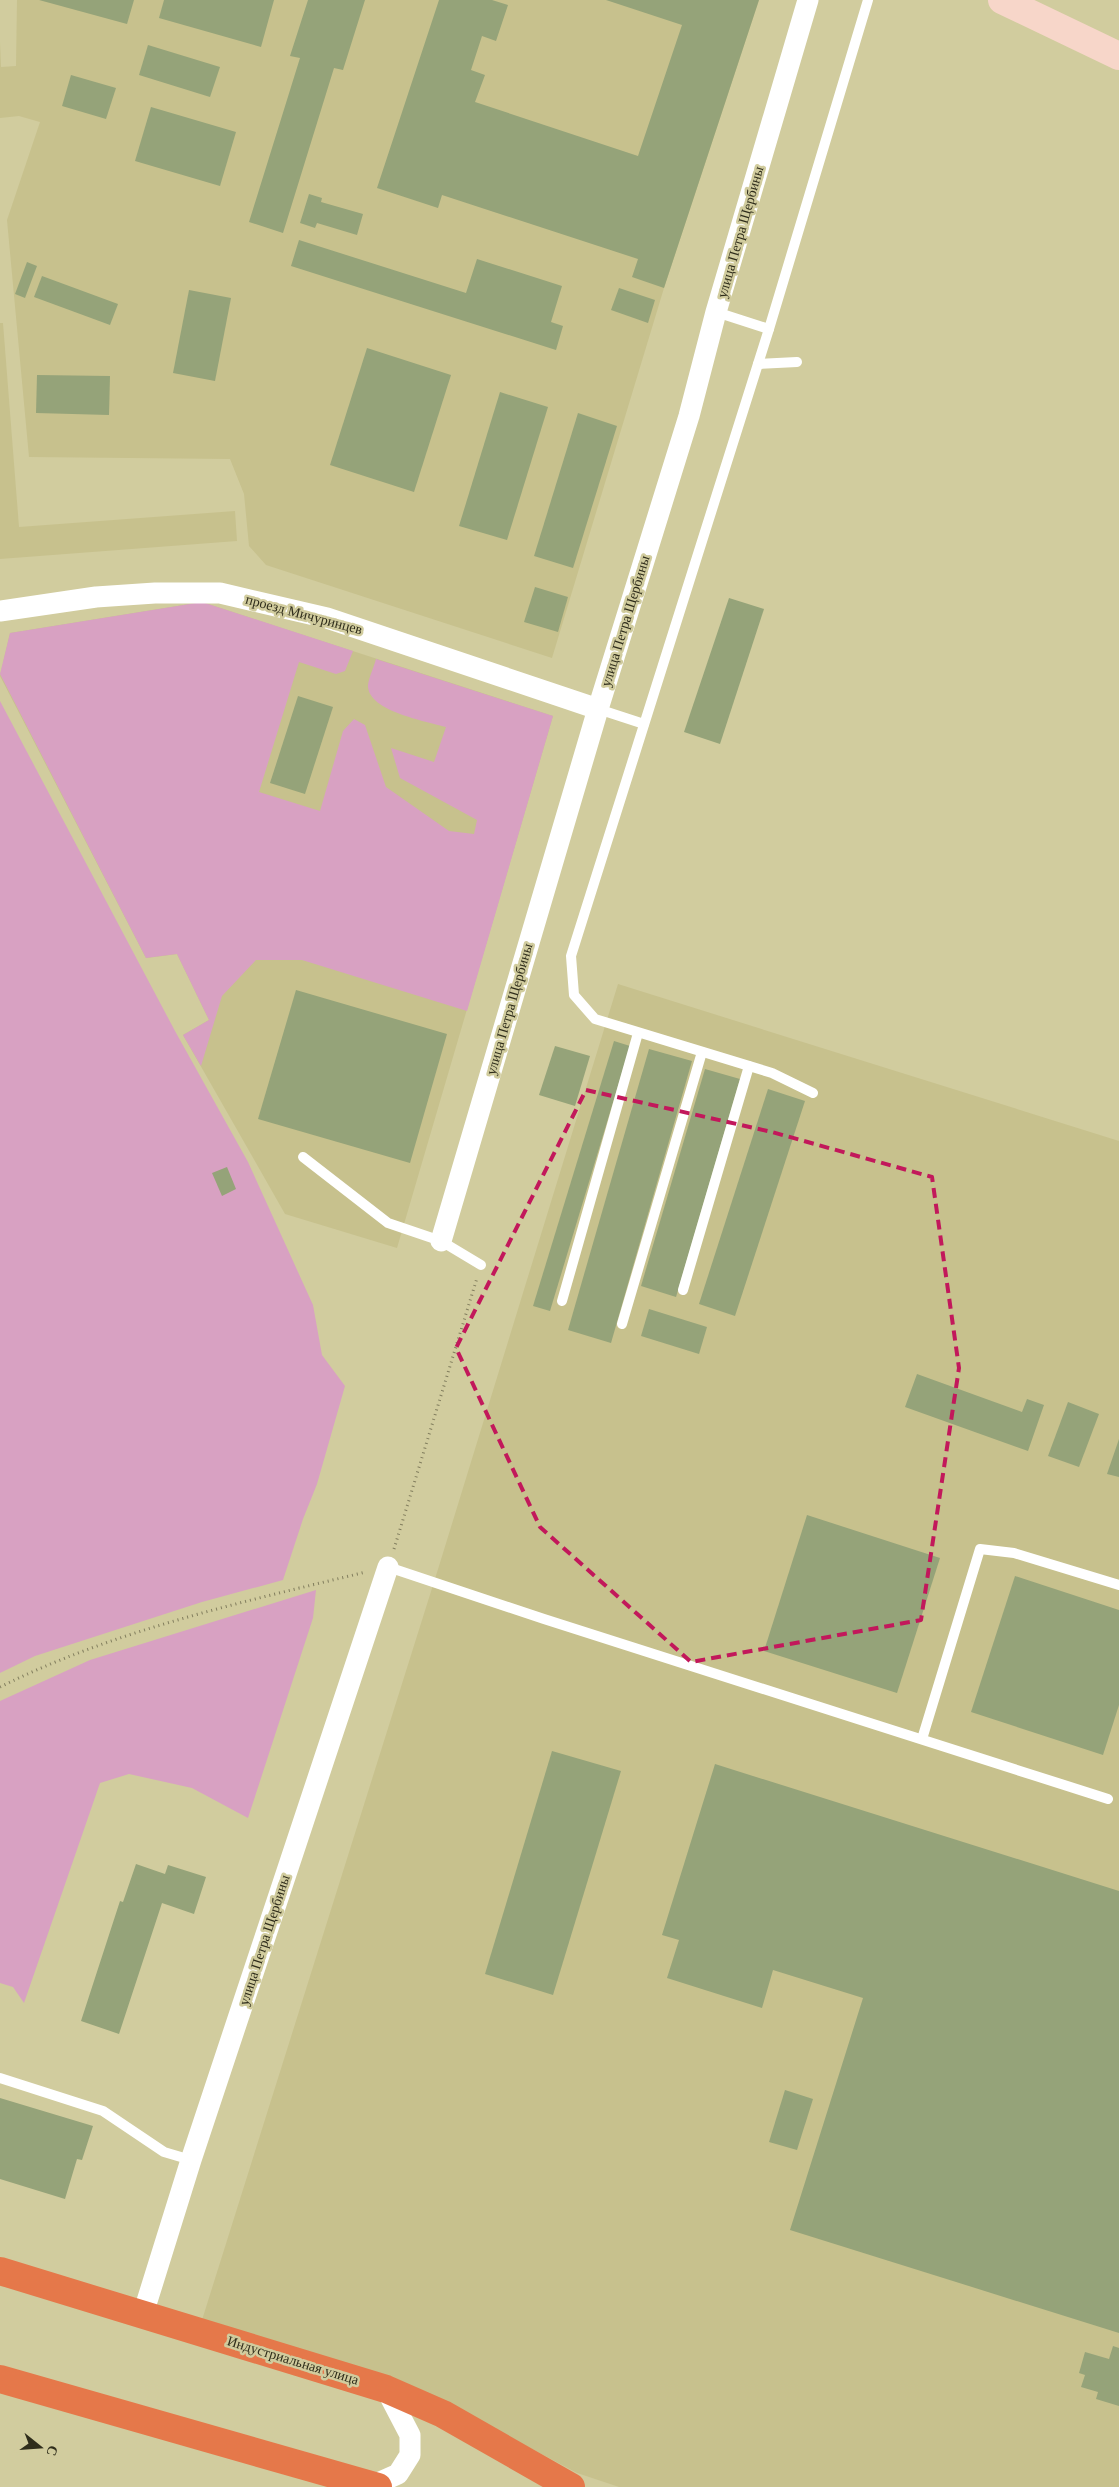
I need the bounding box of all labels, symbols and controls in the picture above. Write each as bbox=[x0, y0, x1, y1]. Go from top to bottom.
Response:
street label: улица Петра Щербины bbox=[714, 164, 767, 300]
street label: улица Петра Щербины bbox=[598, 553, 653, 688]
street label: проезд Мичуринцев bbox=[244, 592, 364, 637]
street label: улица Петра Щербины bbox=[483, 941, 536, 1077]
street label: улица Петра Щербины bbox=[236, 1872, 293, 2007]
street label: Индустриальная улица bbox=[225, 2333, 361, 2388]
north arrow bbox=[15, 2422, 65, 2472]
text: С bbox=[43, 2444, 61, 2458]

